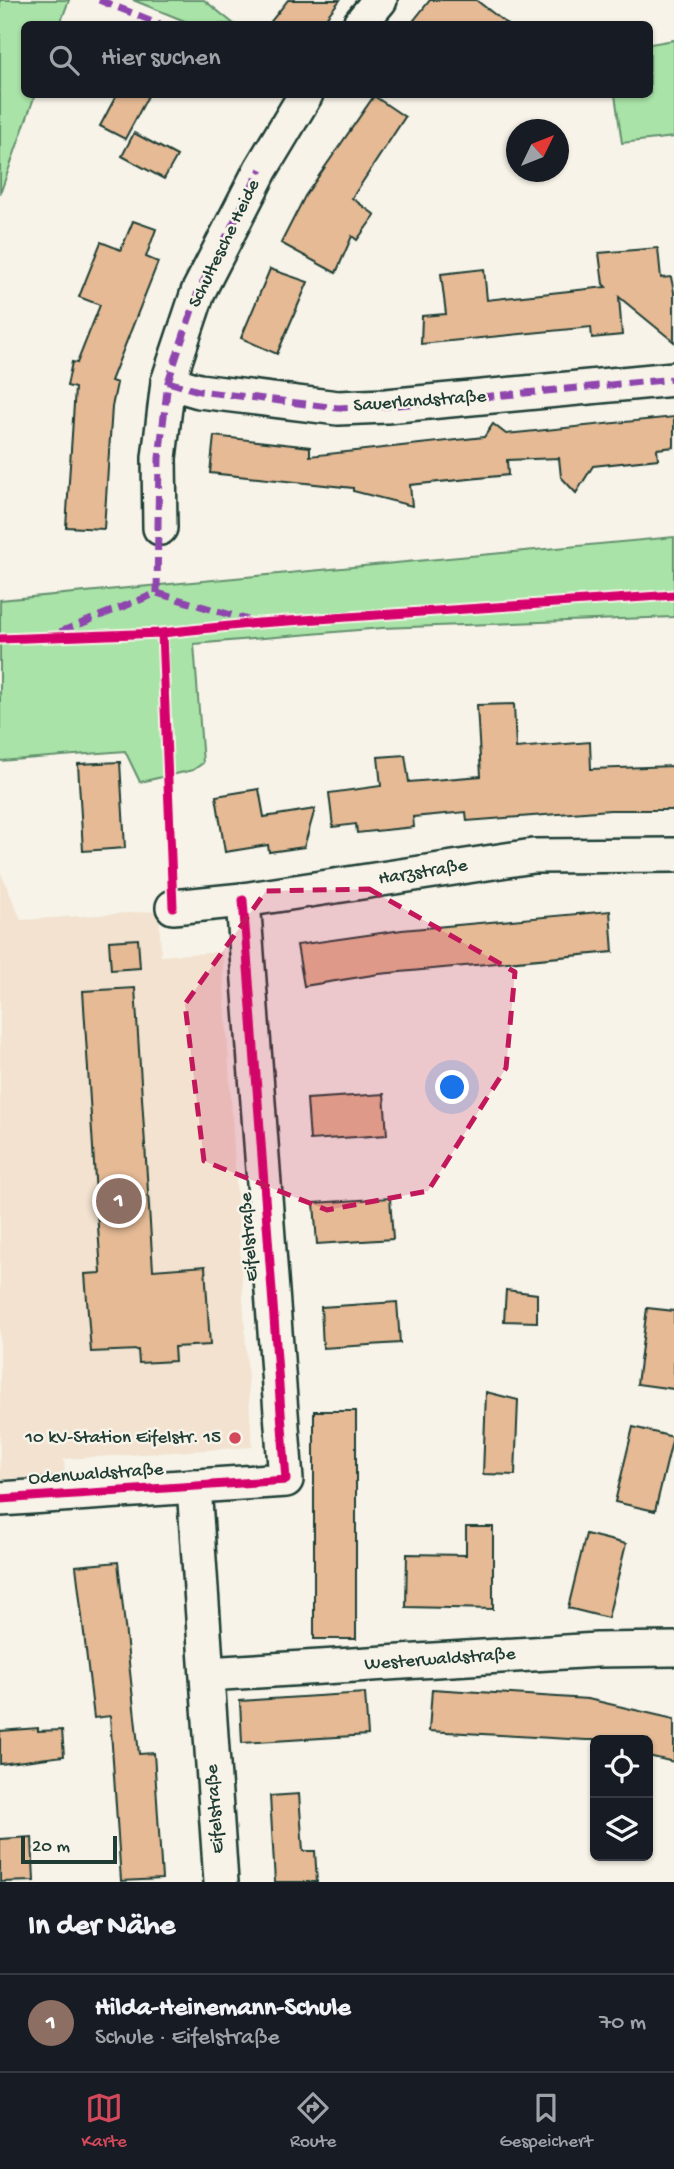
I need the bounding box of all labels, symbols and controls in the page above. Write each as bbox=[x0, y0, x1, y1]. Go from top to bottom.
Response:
search box bbox=[21, 21, 653, 98]
icon: search bbox=[45, 41, 83, 79]
text: Hier suchen bbox=[101, 44, 221, 75]
north arrow bbox=[506, 119, 569, 182]
street label: Schultesche Heide bbox=[184, 176, 266, 312]
street label: Sauerlandstraße bbox=[353, 386, 487, 418]
street label: Harzstraße bbox=[377, 855, 469, 891]
your location bbox=[435, 1070, 469, 1104]
pin: 1 bbox=[96, 1175, 142, 1227]
street label: Eifelstraße bbox=[235, 1192, 265, 1282]
place label: 10 kV-Station Eifelstr. 15 bbox=[24, 1427, 221, 1450]
marker: 10 kV-Station Eifelstr. 15 bbox=[227, 1430, 243, 1446]
street label: Odenwaldstraße bbox=[28, 1459, 165, 1491]
street label: Westerwaldstraße bbox=[364, 1643, 516, 1677]
map controls bbox=[590, 1735, 653, 1861]
button: locate bbox=[590, 1735, 653, 1798]
street label: Eifelstraße bbox=[201, 1764, 231, 1854]
button: layers bbox=[590, 1798, 653, 1861]
scale bar bbox=[21, 1833, 117, 1865]
text: 20 m bbox=[32, 1836, 70, 1859]
text: In der Nähe bbox=[28, 1910, 175, 1945]
text: Hilda-Heinemann-Schule bbox=[95, 1994, 351, 2025]
text: 1 bbox=[46, 2010, 56, 2037]
text: 70 m bbox=[599, 2010, 646, 2037]
text: Schule · Eifelstraße bbox=[95, 2025, 280, 2052]
tab: Karte bbox=[82, 2089, 127, 2154]
tab: Route bbox=[290, 2089, 336, 2154]
tab: Gespeichert bbox=[499, 2089, 592, 2154]

